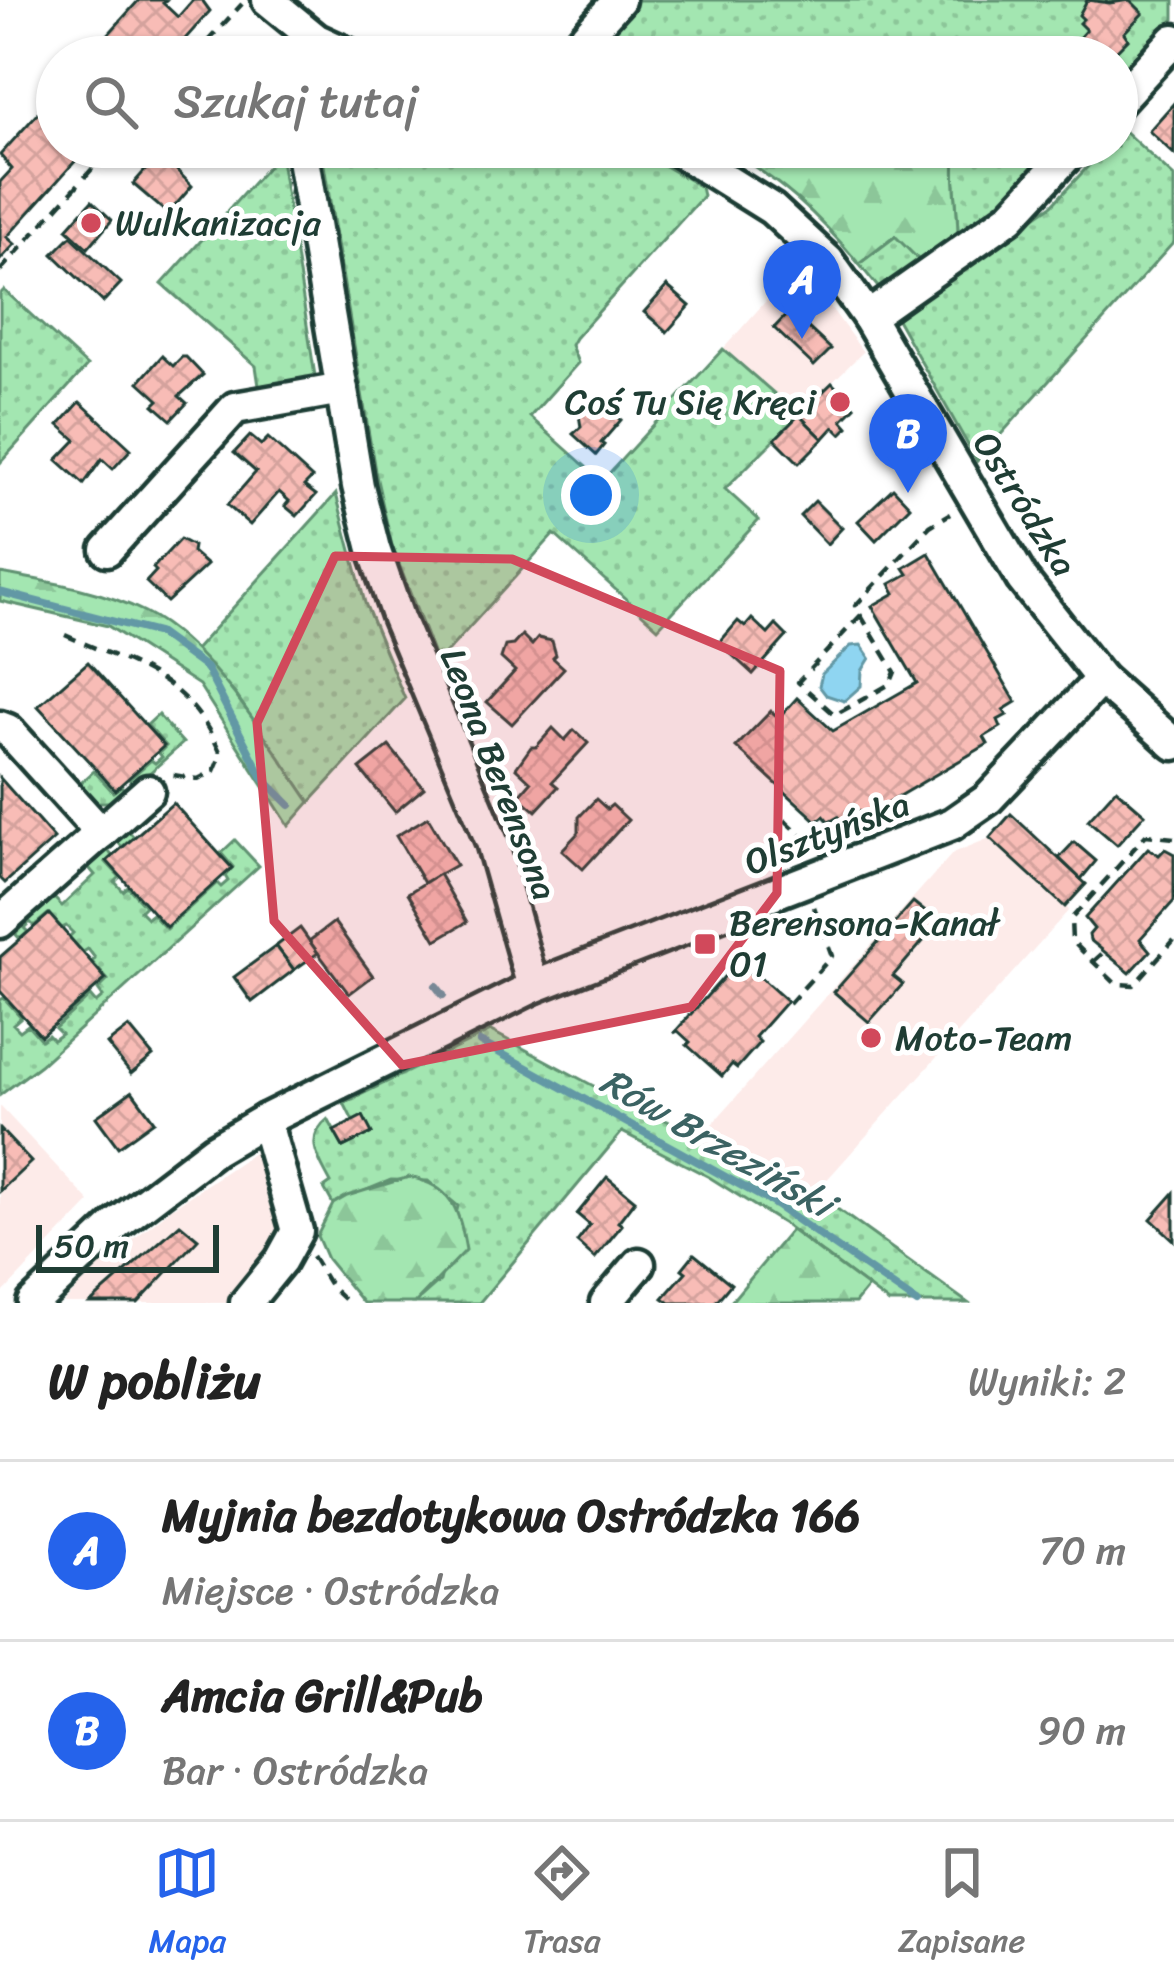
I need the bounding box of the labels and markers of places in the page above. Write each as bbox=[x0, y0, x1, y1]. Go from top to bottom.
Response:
place label: Wulkanizacja bbox=[115, 191, 322, 255]
marker: Wulkanizacja bbox=[78, 210, 104, 236]
pin: A bbox=[763, 240, 841, 339]
place label: Coś Tu Się Kręci bbox=[565, 370, 817, 434]
marker: Coś Tu Się Kręci bbox=[827, 389, 853, 415]
pin: B bbox=[869, 394, 947, 493]
place label: Berensona-Kanał 01 bbox=[729, 891, 1001, 996]
marker: Berensona-Kanał 01 bbox=[692, 931, 718, 957]
place label: Moto-Team bbox=[895, 1006, 1072, 1070]
marker: Moto-Team bbox=[858, 1025, 884, 1051]

